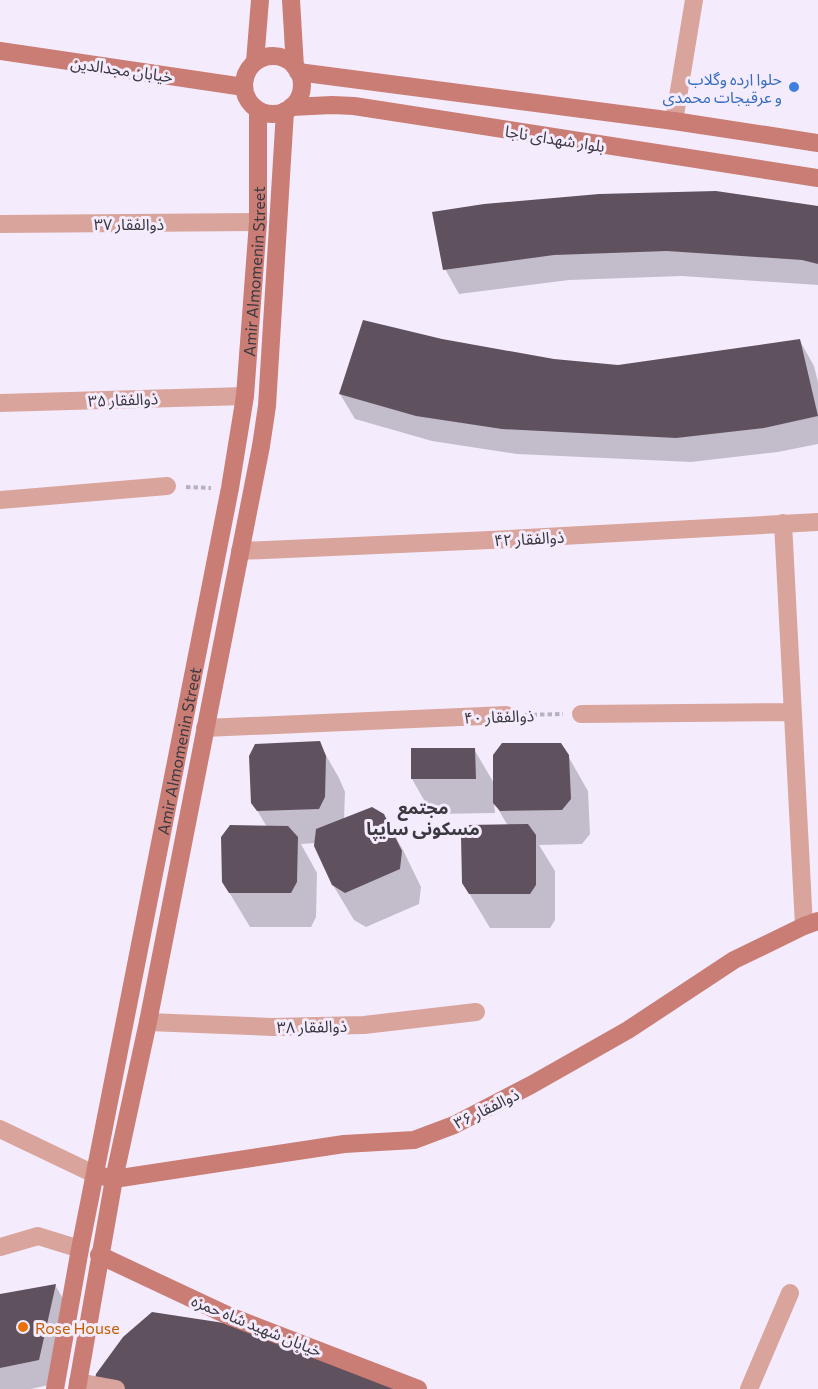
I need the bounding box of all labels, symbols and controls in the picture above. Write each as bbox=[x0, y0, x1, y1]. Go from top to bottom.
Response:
street label: خیابان مجدالدین bbox=[69, 52, 174, 87]
place label: حلوا ارده وگلاب و عرقیجات محمدی bbox=[662, 69, 782, 107]
marker: حلوا ارده وگلاب و عرقیجات محمدی bbox=[787, 80, 801, 94]
street label: بلوار شهدای ناجا bbox=[504, 121, 606, 156]
street label: Amir Almomenin Street bbox=[238, 186, 268, 357]
street label: ذوالفقار ۳۷ bbox=[94, 214, 164, 234]
street label: ذوالفقار ۳۵ bbox=[87, 388, 159, 411]
street label: ذوالفقار ۴۲ bbox=[493, 527, 565, 550]
street label: Amir Almomenin Street bbox=[152, 665, 204, 836]
street label: ذوالفقار ۴۰ bbox=[463, 705, 535, 728]
district label: مجتمع مسکونی سایپا bbox=[366, 796, 480, 841]
street label: ذوالفقار ۳۸ bbox=[277, 1016, 347, 1037]
street label: ذوالفقار ۳۶ bbox=[450, 1084, 522, 1133]
street label: خیابان شهید شاه حمزه bbox=[189, 1290, 325, 1361]
place label: Rose House bbox=[35, 1318, 120, 1337]
marker: Rose House bbox=[16, 1320, 30, 1334]

